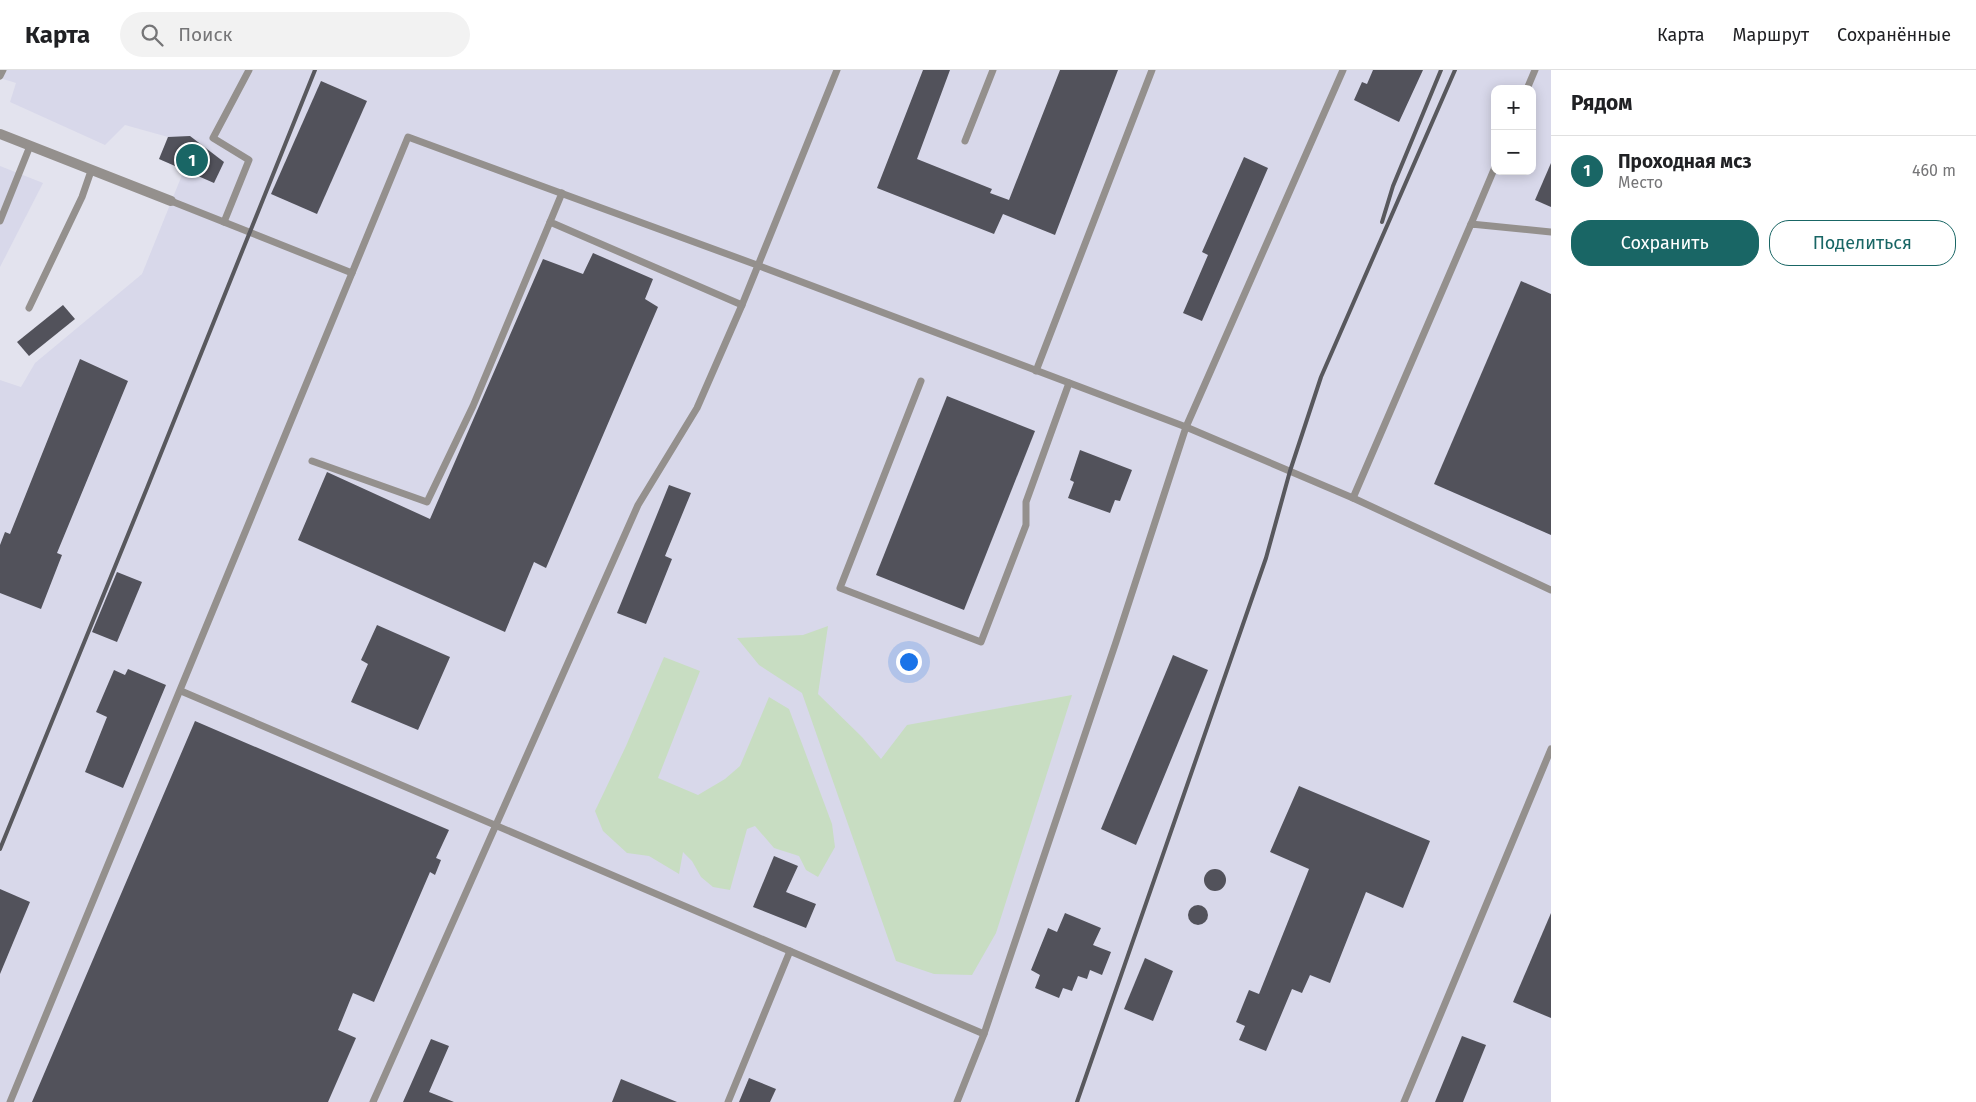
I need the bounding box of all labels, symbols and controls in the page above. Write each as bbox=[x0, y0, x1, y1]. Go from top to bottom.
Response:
search box bbox=[120, 12, 470, 57]
text: Карта bbox=[25, 21, 90, 49]
icon: search bbox=[138, 21, 166, 49]
text: Поиск bbox=[178, 23, 232, 46]
text: Карта bbox=[1657, 24, 1705, 46]
text: Маршрут bbox=[1733, 24, 1809, 46]
text: Сохранённые bbox=[1837, 24, 1951, 46]
map controls bbox=[1491, 85, 1536, 175]
button: + bbox=[1491, 85, 1536, 130]
text: Рядом bbox=[1571, 90, 1632, 116]
button: − bbox=[1491, 130, 1536, 175]
pin: 1 bbox=[176, 141, 208, 179]
text: Проходная мсз bbox=[1618, 150, 1752, 173]
text: 1 bbox=[1583, 161, 1591, 180]
text: 460 m bbox=[1912, 161, 1956, 180]
text: Место bbox=[1618, 173, 1663, 192]
button: Сохранить bbox=[1571, 220, 1759, 266]
button: Поделиться bbox=[1769, 220, 1956, 266]
your location bbox=[896, 649, 922, 675]

